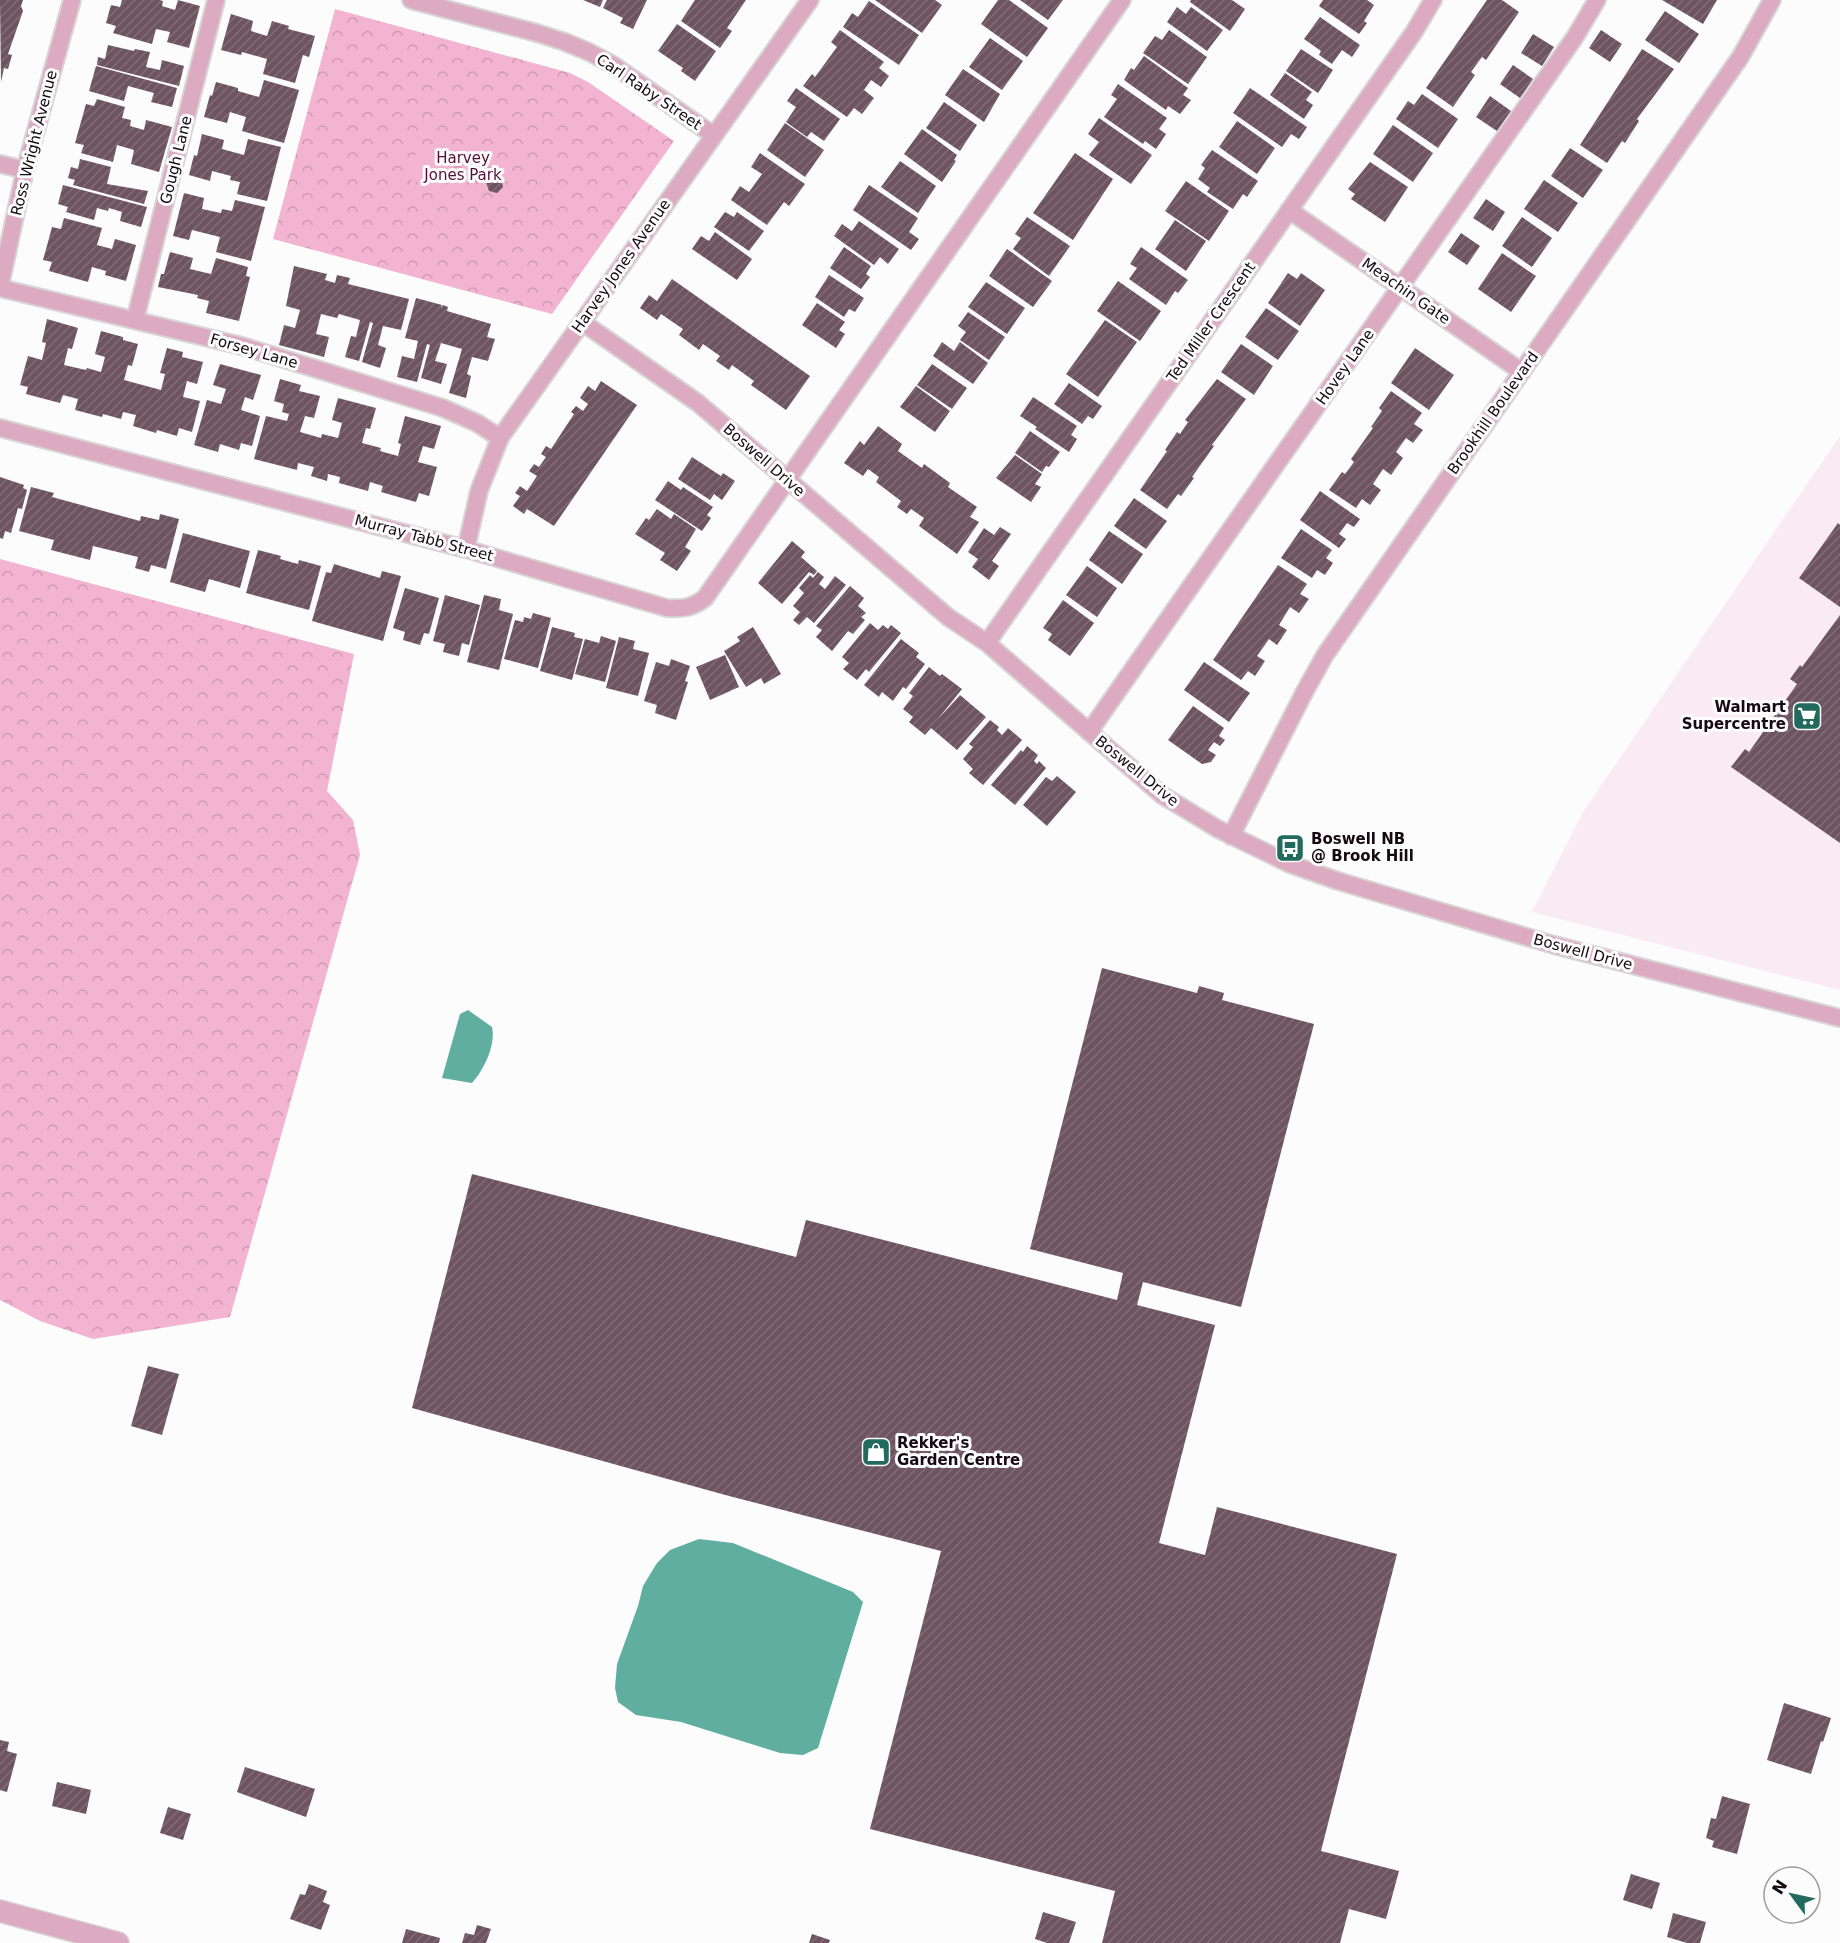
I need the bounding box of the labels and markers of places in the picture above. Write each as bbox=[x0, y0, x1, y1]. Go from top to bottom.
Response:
place label: Walmart Supercentre bbox=[1682, 698, 1786, 733]
supermarket icon: Walmart Supercentre bbox=[1791, 700, 1823, 732]
place label: Boswell NB @ Brook Hill bbox=[1311, 830, 1414, 865]
bus stop icon: Boswell NB @ Brook Hill bbox=[1274, 832, 1306, 864]
place label: Rekker's Garden Centre bbox=[897, 1434, 1020, 1469]
shop icon: Rekker's Garden Centre bbox=[860, 1436, 892, 1468]

